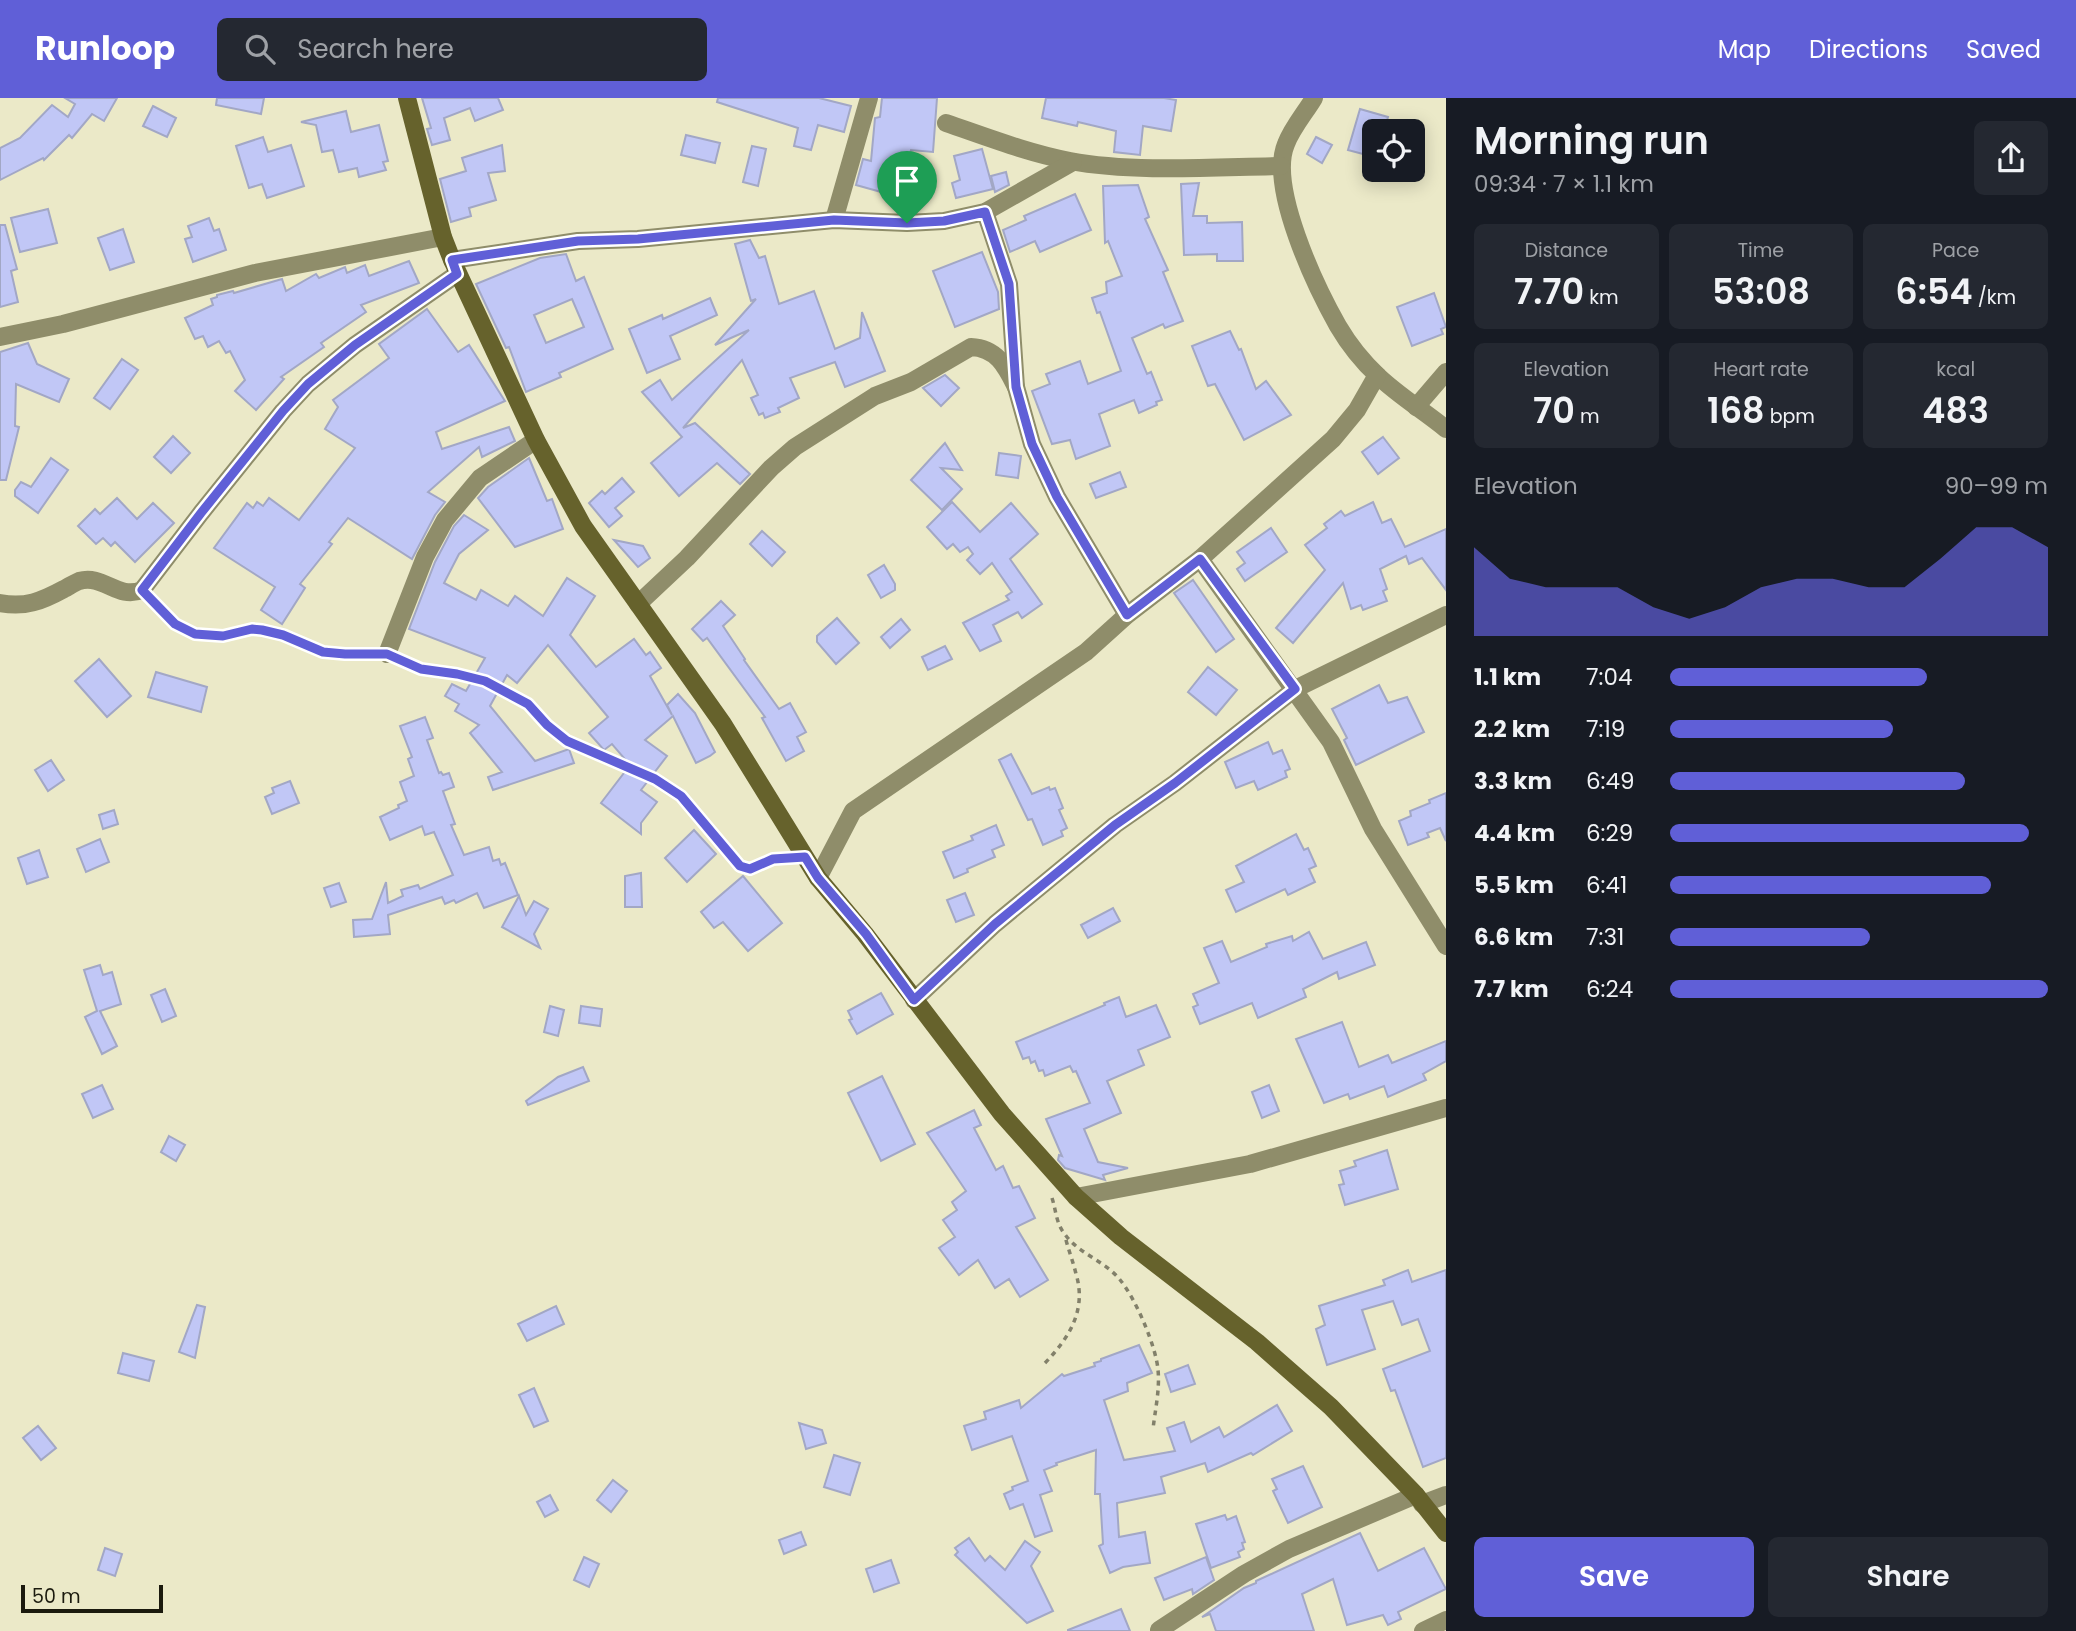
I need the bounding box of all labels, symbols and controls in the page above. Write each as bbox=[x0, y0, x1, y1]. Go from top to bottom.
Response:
search box bbox=[217, 18, 707, 81]
text: Runloop bbox=[35, 25, 175, 72]
icon: search bbox=[241, 30, 279, 68]
text: Search here bbox=[297, 31, 454, 67]
text: Map bbox=[1718, 33, 1771, 66]
text: Directions bbox=[1809, 33, 1928, 66]
text: Saved bbox=[1966, 33, 2041, 66]
text: Morning run bbox=[1474, 114, 1709, 167]
map controls bbox=[1362, 119, 1425, 182]
button: locate bbox=[1362, 119, 1425, 182]
button: share bbox=[1974, 121, 2048, 195]
pin bbox=[877, 151, 937, 223]
icon: arrive bbox=[888, 162, 926, 200]
text: 09:34 · 7 × 1.1 km bbox=[1474, 168, 1654, 200]
text: Distance bbox=[1525, 237, 1608, 264]
text: Time bbox=[1738, 237, 1784, 264]
text: Pace bbox=[1932, 237, 1979, 264]
text: 7.70 bbox=[1514, 267, 1584, 316]
text: 53:08 bbox=[1712, 267, 1810, 316]
text: 6:54 bbox=[1895, 267, 1973, 316]
text: km bbox=[1584, 284, 1619, 311]
text: /km bbox=[1973, 284, 2016, 311]
text: Elevation bbox=[1524, 356, 1609, 383]
text: Heart rate bbox=[1713, 356, 1809, 383]
text: kcal bbox=[1936, 356, 1975, 383]
text: 70 bbox=[1533, 386, 1575, 435]
text: 168 bbox=[1707, 386, 1765, 435]
text: 483 bbox=[1922, 386, 1989, 435]
text: m bbox=[1575, 403, 1600, 430]
text: bpm bbox=[1765, 403, 1815, 430]
text: Elevation bbox=[1474, 470, 1578, 502]
text: 90–99 m bbox=[1945, 470, 2048, 502]
text: 1.1 km bbox=[1474, 661, 1541, 693]
text: 7:04 bbox=[1586, 661, 1632, 693]
text: 2.2 km bbox=[1474, 713, 1550, 745]
text: 7:19 bbox=[1586, 713, 1625, 745]
text: 3.3 km bbox=[1474, 765, 1552, 797]
text: 6:49 bbox=[1586, 765, 1634, 797]
text: 4.4 km bbox=[1474, 817, 1555, 849]
text: 6:29 bbox=[1586, 817, 1633, 849]
text: 5.5 km bbox=[1474, 869, 1554, 901]
text: 6:41 bbox=[1586, 869, 1627, 901]
text: 6.6 km bbox=[1474, 921, 1553, 953]
text: 7:31 bbox=[1586, 921, 1624, 953]
text: 7.7 km bbox=[1474, 973, 1549, 1005]
text: 6:24 bbox=[1586, 973, 1633, 1005]
button: Save bbox=[1474, 1537, 1754, 1617]
button: Share bbox=[1768, 1537, 2048, 1617]
scale bar bbox=[21, 1582, 163, 1614]
text: 50 m bbox=[32, 1583, 81, 1610]

